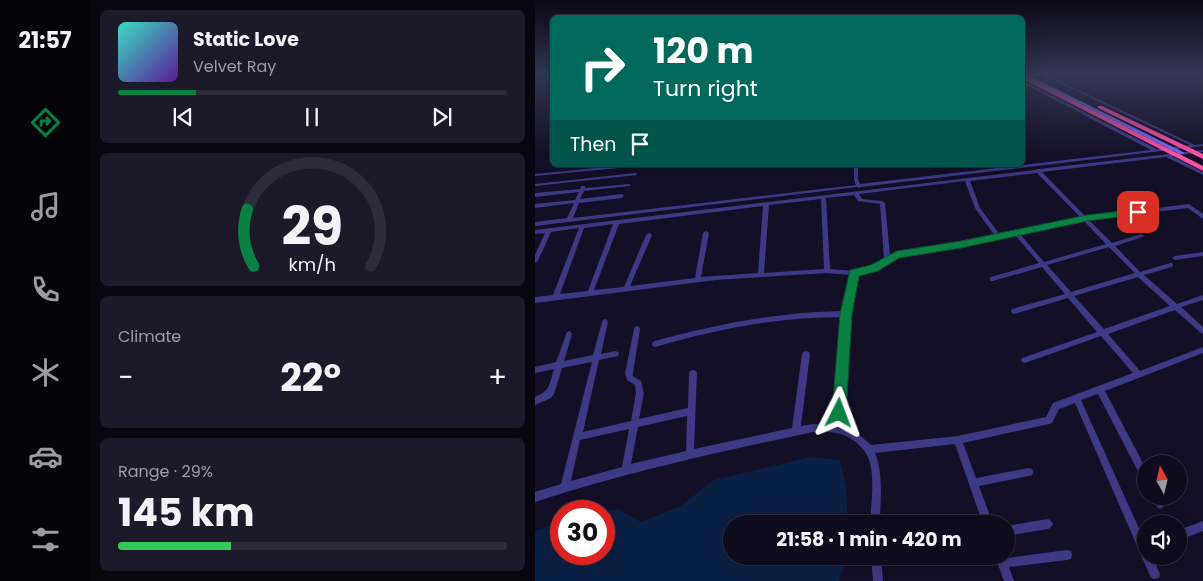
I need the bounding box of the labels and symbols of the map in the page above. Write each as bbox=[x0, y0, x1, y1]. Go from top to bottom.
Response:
pin bbox=[1117, 191, 1159, 233]
position arrow bbox=[812, 386, 864, 438]
north arrow bbox=[1137, 455, 1187, 505]
speed limit sign: 30 bbox=[550, 500, 615, 565]

